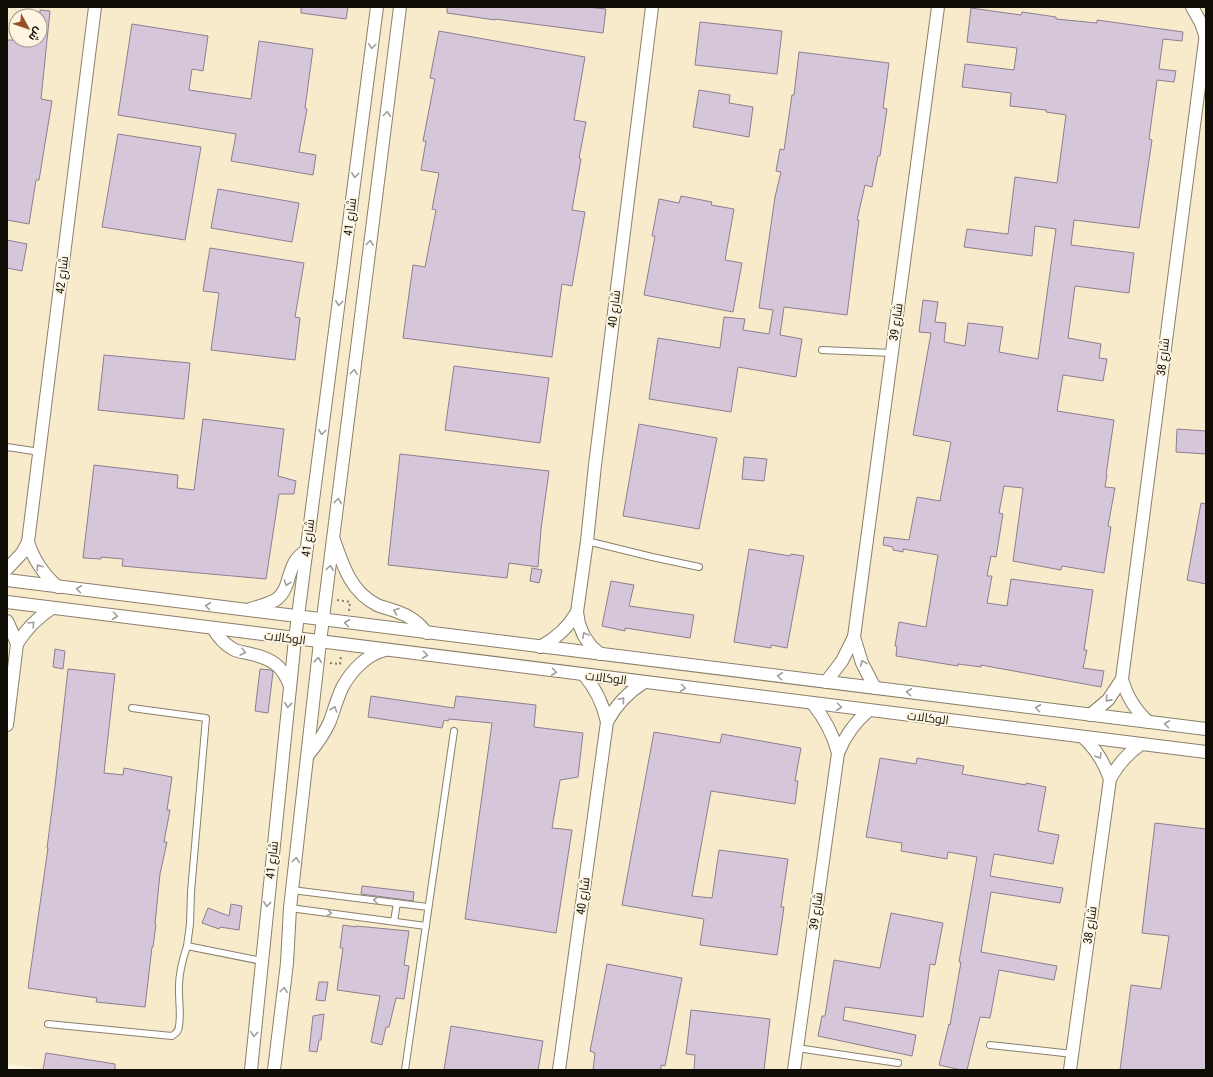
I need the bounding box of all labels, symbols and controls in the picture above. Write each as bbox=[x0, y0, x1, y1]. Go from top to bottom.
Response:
north arrow bbox=[8, 8, 48, 48]
text: ش bbox=[26, 25, 45, 44]
one-way arrow bbox=[368, 43, 377, 49]
one-way arrow bbox=[382, 110, 391, 117]
one-way arrow bbox=[351, 172, 360, 178]
street label: شارع 41 bbox=[341, 197, 360, 237]
one-way arrow bbox=[366, 239, 375, 246]
street label: شارع 42 bbox=[53, 255, 72, 295]
street label: شارع 40 bbox=[605, 289, 624, 329]
one-way arrow bbox=[335, 300, 344, 307]
street label: شارع 39 bbox=[886, 302, 907, 342]
street label: شارع 38 bbox=[1154, 337, 1173, 377]
one-way arrow bbox=[349, 368, 358, 375]
one-way arrow bbox=[318, 429, 327, 435]
one-way arrow bbox=[333, 497, 342, 504]
street label: شارع 41 bbox=[299, 518, 318, 558]
one-way arrow bbox=[36, 564, 44, 571]
one-way arrow bbox=[325, 565, 334, 571]
one-way arrow bbox=[283, 579, 291, 586]
one-way arrow bbox=[76, 585, 82, 594]
one-way arrow bbox=[205, 602, 211, 611]
one-way arrow bbox=[392, 608, 399, 616]
one-way arrow bbox=[112, 611, 118, 620]
one-way arrow bbox=[344, 619, 350, 628]
one-way arrow bbox=[27, 621, 35, 629]
street label: الوكالات bbox=[263, 629, 307, 647]
one-way arrow bbox=[582, 632, 589, 639]
one-way arrow bbox=[239, 647, 246, 656]
one-way arrow bbox=[422, 650, 428, 659]
one-way arrow bbox=[314, 657, 323, 663]
one-way arrow bbox=[859, 660, 867, 667]
one-way arrow bbox=[550, 667, 557, 676]
street label: الوكالات bbox=[584, 669, 628, 687]
one-way arrow bbox=[777, 672, 783, 681]
one-way arrow bbox=[679, 683, 686, 692]
one-way arrow bbox=[906, 688, 912, 697]
one-way arrow bbox=[1105, 694, 1113, 702]
one-way arrow bbox=[617, 697, 624, 704]
one-way arrow bbox=[284, 702, 293, 708]
one-way arrow bbox=[836, 702, 842, 711]
one-way arrow bbox=[1035, 704, 1041, 713]
one-way arrow bbox=[329, 706, 338, 713]
street label: الوكالات bbox=[906, 709, 950, 727]
one-way arrow bbox=[1164, 720, 1170, 729]
one-way arrow bbox=[1095, 752, 1102, 759]
street label: شارع 41 bbox=[263, 840, 282, 880]
one-way arrow bbox=[291, 857, 300, 863]
street label: شارع 40 bbox=[573, 876, 594, 916]
street label: شارع 39 bbox=[806, 891, 827, 931]
one-way arrow bbox=[373, 896, 379, 905]
one-way arrow bbox=[263, 901, 272, 907]
street label: شارع 38 bbox=[1080, 905, 1101, 945]
one-way arrow bbox=[326, 908, 332, 917]
one-way arrow bbox=[279, 987, 288, 993]
one-way arrow bbox=[250, 1031, 259, 1037]

